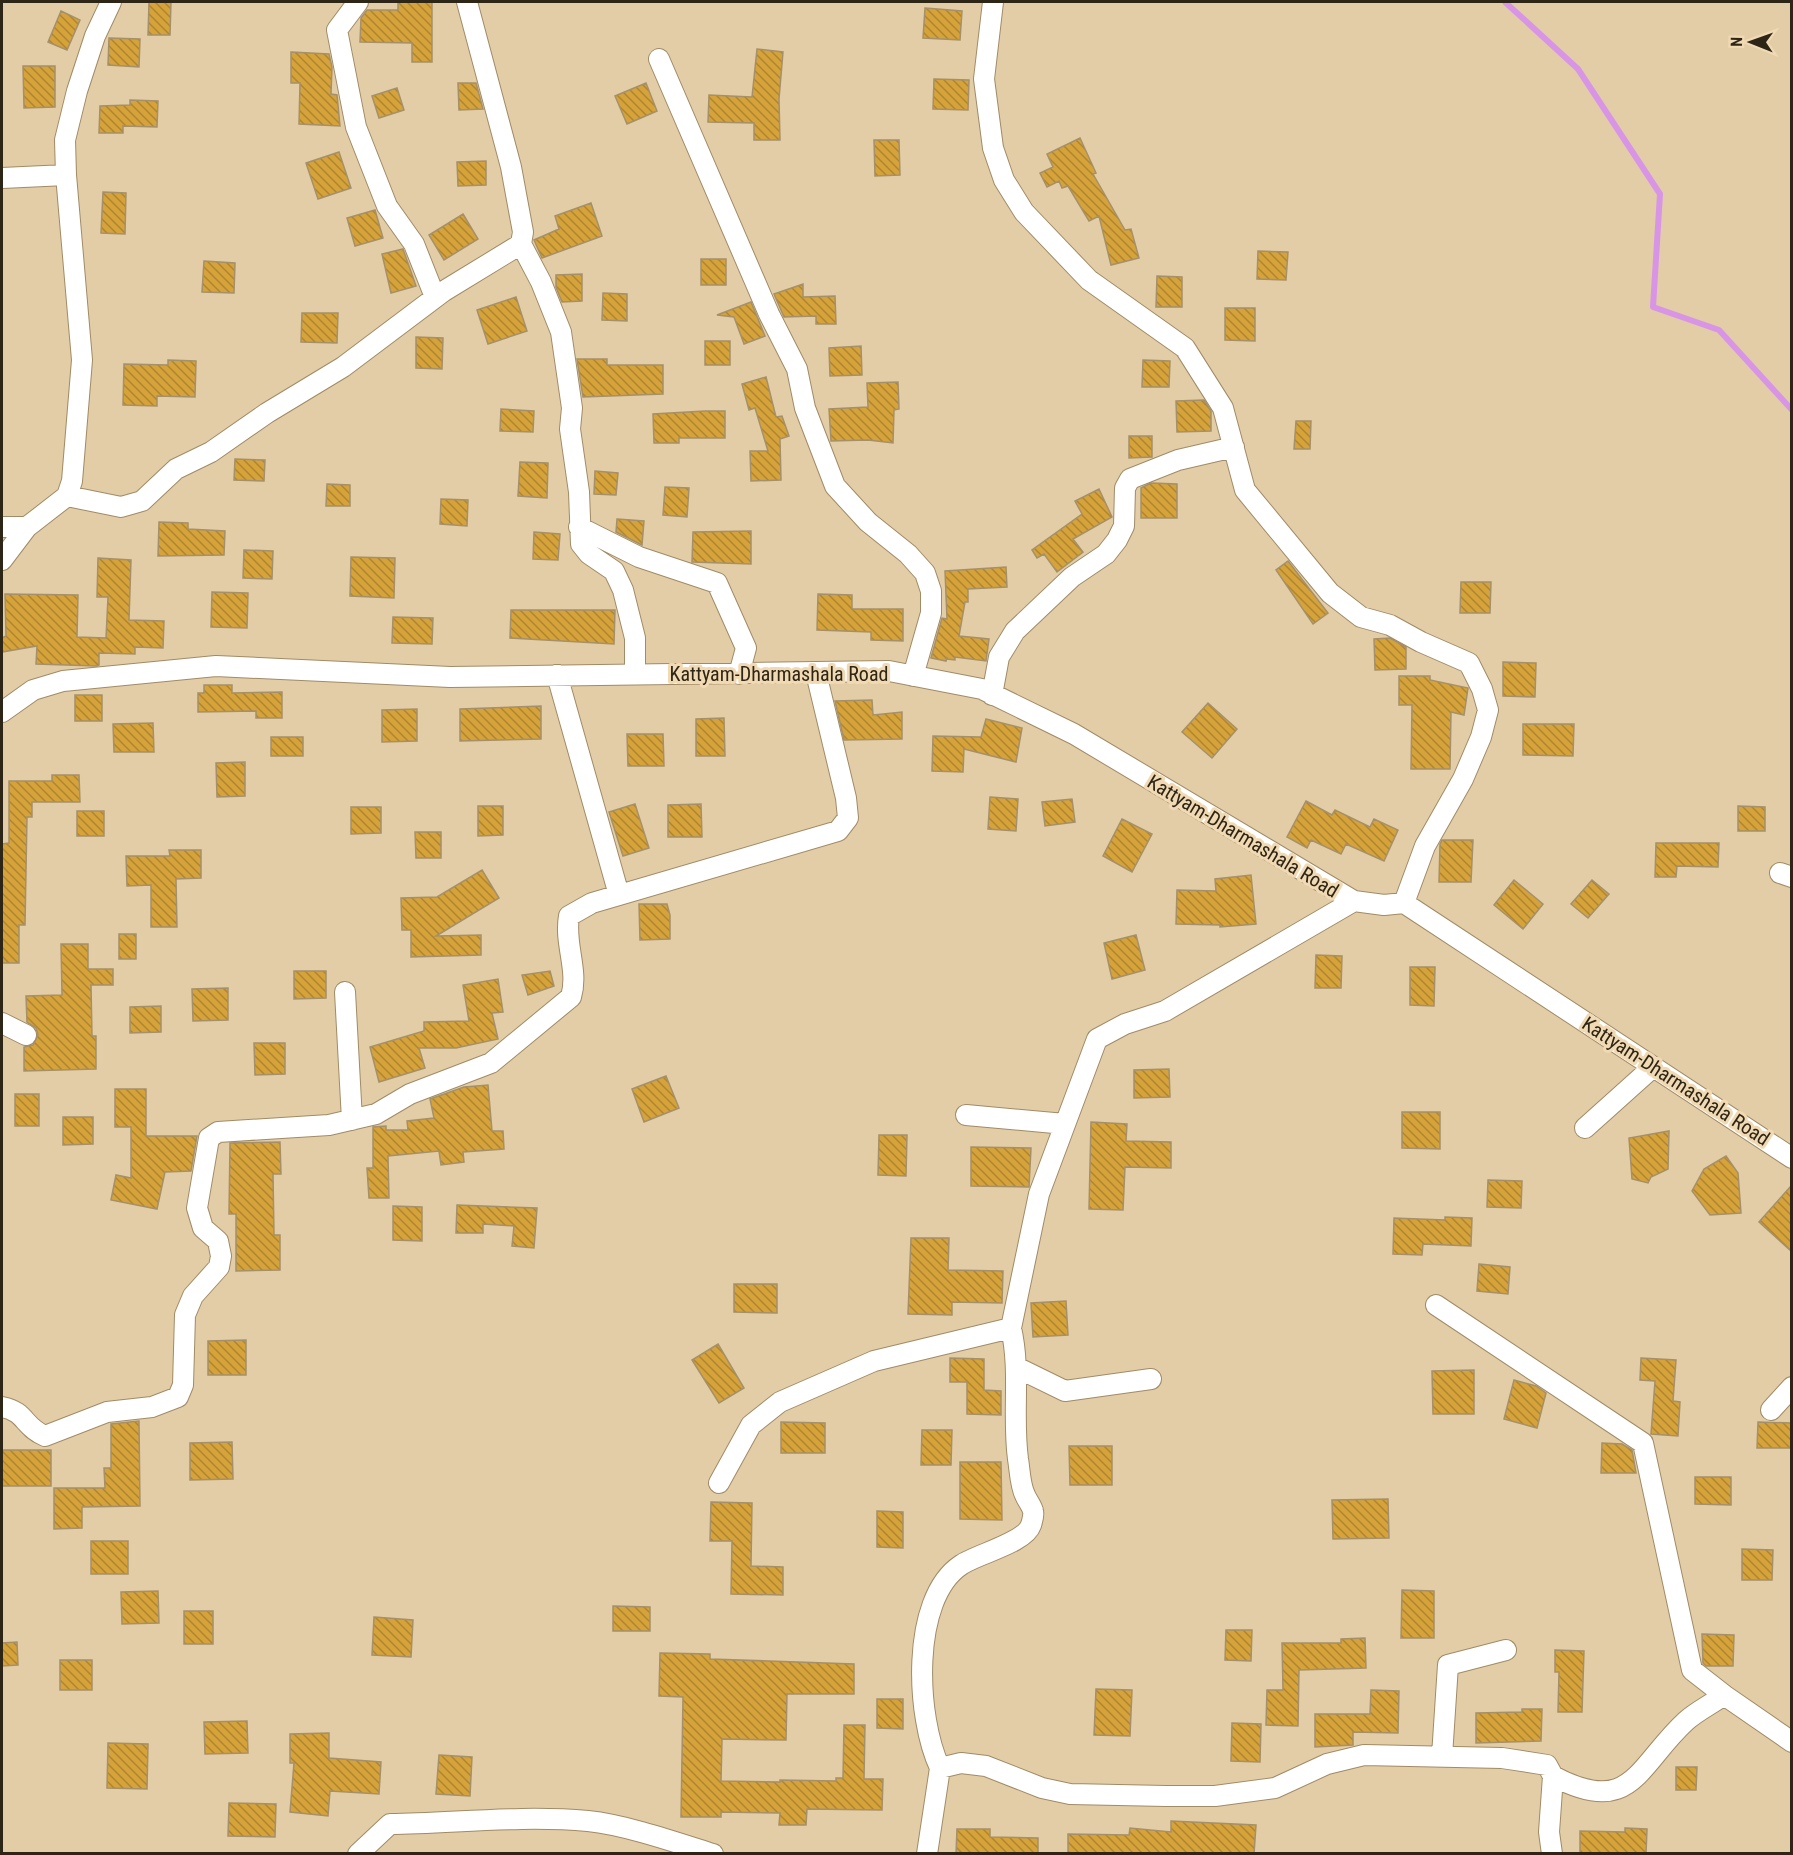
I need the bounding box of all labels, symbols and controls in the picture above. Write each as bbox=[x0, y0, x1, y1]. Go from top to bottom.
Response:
north arrow bbox=[1721, 12, 1781, 72]
text: N bbox=[1727, 37, 1746, 47]
street label: Kattyam-Dharmashala Road bbox=[670, 662, 888, 686]
street label: Kattyam-Dharmashala Road bbox=[1143, 769, 1343, 903]
street label: Kattyam-Dharmashala Road bbox=[1578, 1011, 1774, 1151]

